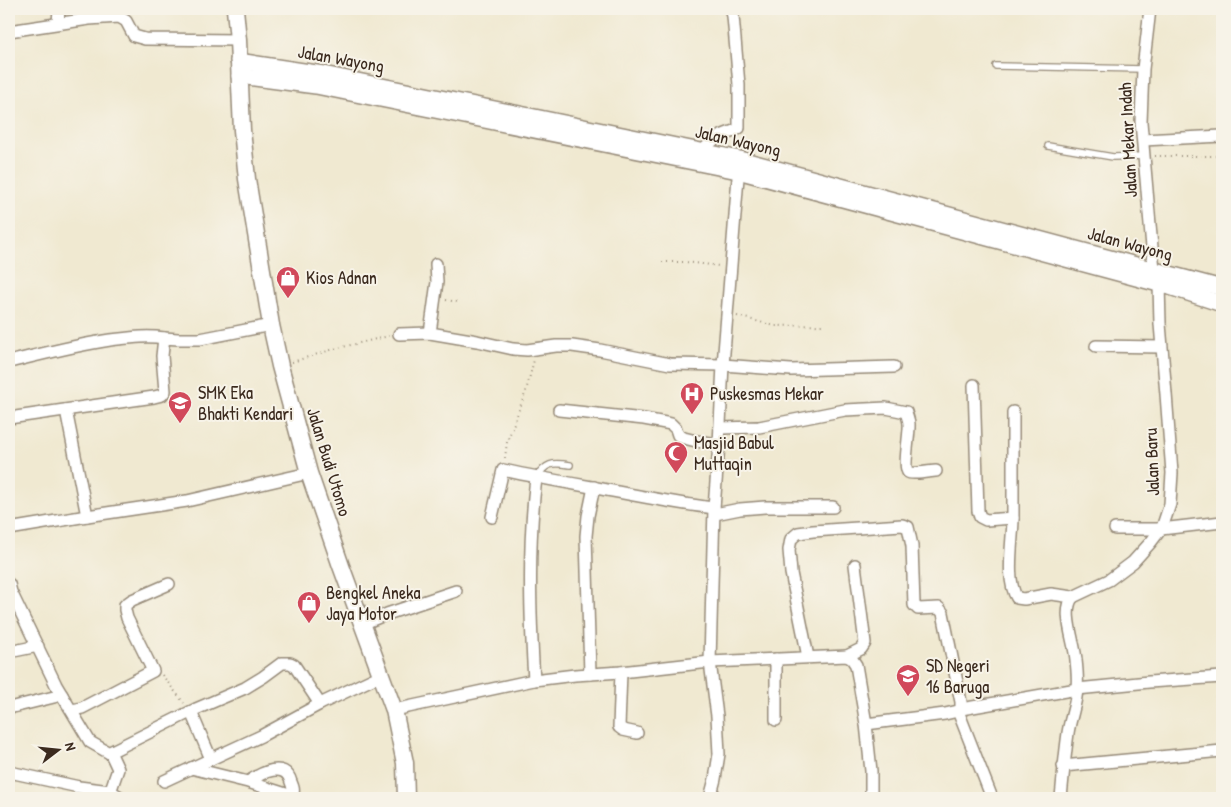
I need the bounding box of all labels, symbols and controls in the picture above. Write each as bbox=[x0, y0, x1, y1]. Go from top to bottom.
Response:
street label: Jalan Wayong bbox=[296, 39, 386, 78]
street label: Jalan Mekar Indah bbox=[1112, 81, 1143, 198]
street label: Jalan Wayong bbox=[693, 119, 783, 162]
street label: Jalan Wayong bbox=[1085, 220, 1175, 267]
shop icon: Kios Adnan bbox=[275, 265, 301, 299]
place label: Kios Adnan bbox=[306, 265, 377, 290]
place label: SMK Eka Bhakti Kendari bbox=[198, 380, 293, 426]
hospital icon: Puskesmas Mekar bbox=[679, 381, 705, 415]
place label: Puskesmas Mekar bbox=[710, 381, 824, 406]
school or university icon: SMK Eka Bhakti Kendari bbox=[167, 390, 193, 424]
street label: Jalan Budi Utomo bbox=[301, 405, 358, 519]
street label: Jalan Baru bbox=[1138, 428, 1165, 497]
place label: Masjid Babul Muttaqin bbox=[694, 430, 774, 476]
mosque icon: Masjid Babul Muttaqin bbox=[663, 440, 689, 474]
place label: Bengkel Aneka Jaya Motor bbox=[326, 580, 421, 626]
shop icon: Bengkel Aneka Jaya Motor bbox=[296, 590, 322, 624]
place label: SD Negeri 16 Baruga bbox=[926, 653, 990, 699]
school or university icon: SD Negeri 16 Baruga bbox=[895, 663, 921, 697]
north arrow bbox=[32, 724, 82, 774]
text: N bbox=[61, 740, 81, 753]

